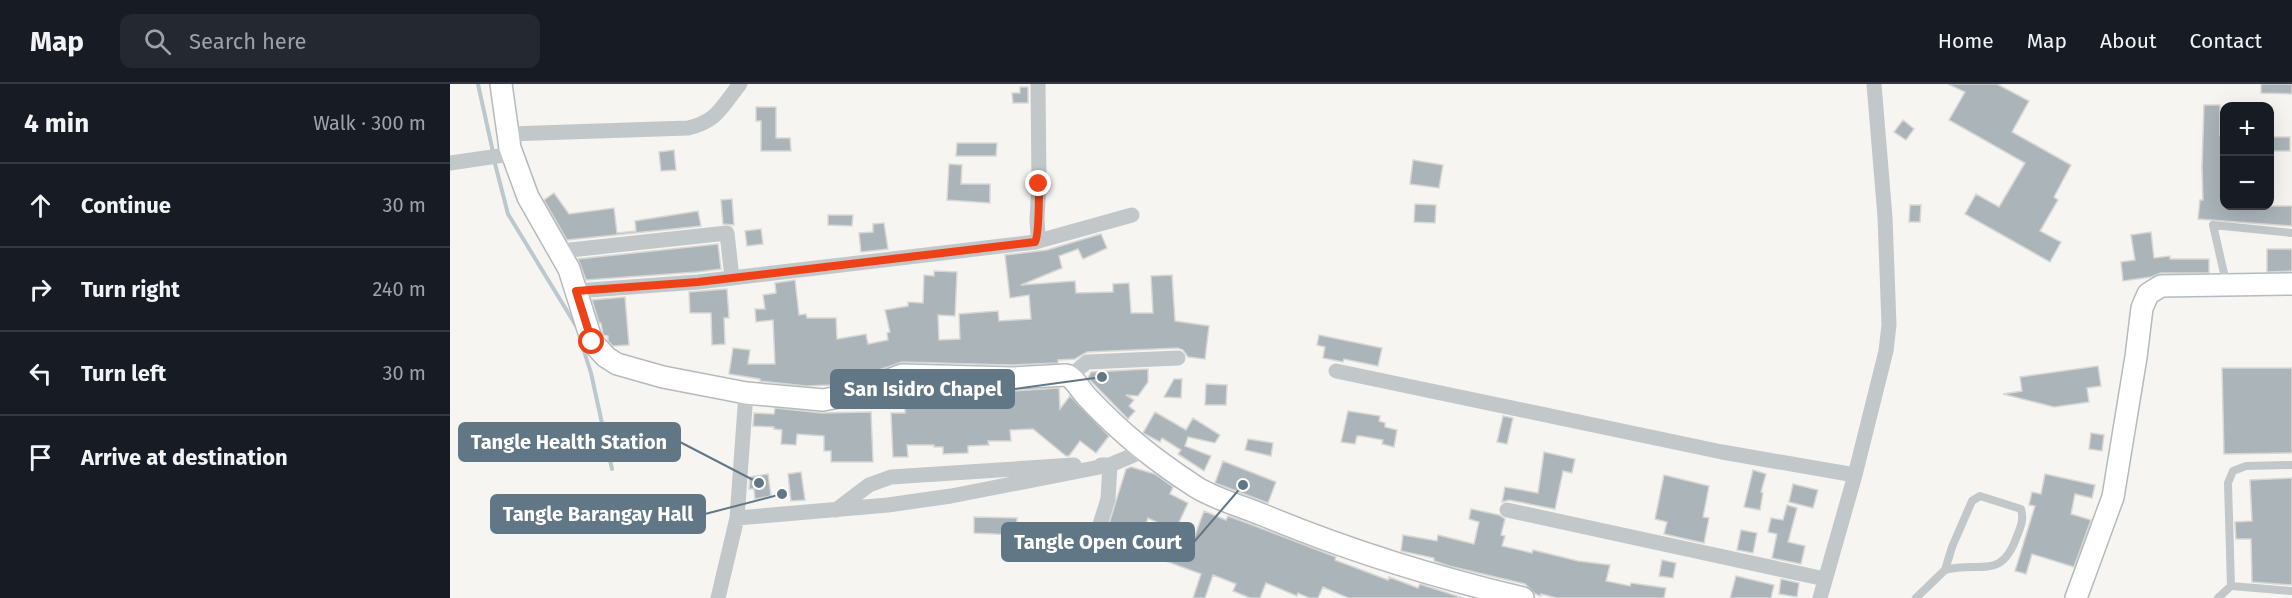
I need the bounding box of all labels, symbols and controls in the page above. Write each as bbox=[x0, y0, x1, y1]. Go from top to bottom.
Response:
search box bbox=[120, 14, 540, 68]
text: Map bbox=[30, 25, 84, 58]
icon: search bbox=[141, 25, 174, 58]
text: Search here bbox=[189, 28, 307, 55]
text: Home bbox=[1938, 28, 1994, 54]
text: Map bbox=[2027, 28, 2067, 54]
text: About bbox=[2100, 28, 2157, 54]
text: Contact bbox=[2190, 28, 2262, 54]
map controls bbox=[2220, 102, 2274, 210]
button: + bbox=[2220, 102, 2274, 156]
text: 4 min bbox=[24, 108, 89, 139]
text: Walk · 300 m bbox=[313, 111, 426, 135]
button: − bbox=[2220, 156, 2274, 210]
route end bbox=[1025, 170, 1051, 196]
icon: ahead bbox=[24, 189, 57, 222]
text: Continue bbox=[81, 192, 171, 219]
text: 30 m bbox=[382, 193, 426, 217]
icon: right bbox=[24, 273, 57, 306]
text: Turn right bbox=[81, 276, 180, 303]
text: 240 m bbox=[372, 277, 426, 301]
route start bbox=[578, 328, 604, 354]
icon: left bbox=[24, 357, 57, 390]
text: Turn left bbox=[81, 360, 166, 387]
text: 30 m bbox=[382, 361, 426, 385]
callout: San Isidro Chapel bbox=[831, 370, 1014, 408]
text: San Isidro Chapel bbox=[844, 377, 1002, 401]
callout: Tangle Health Station bbox=[459, 423, 680, 461]
text: Tangle Health Station bbox=[471, 430, 667, 454]
icon: arrive bbox=[24, 441, 57, 474]
text: Arrive at destination bbox=[81, 444, 288, 471]
callout: Tangle Barangay Hall bbox=[491, 495, 705, 533]
text: Tangle Barangay Hall bbox=[503, 502, 693, 526]
callout: Tangle Open Court bbox=[1002, 523, 1194, 561]
text: Tangle Open Court bbox=[1014, 530, 1182, 554]

